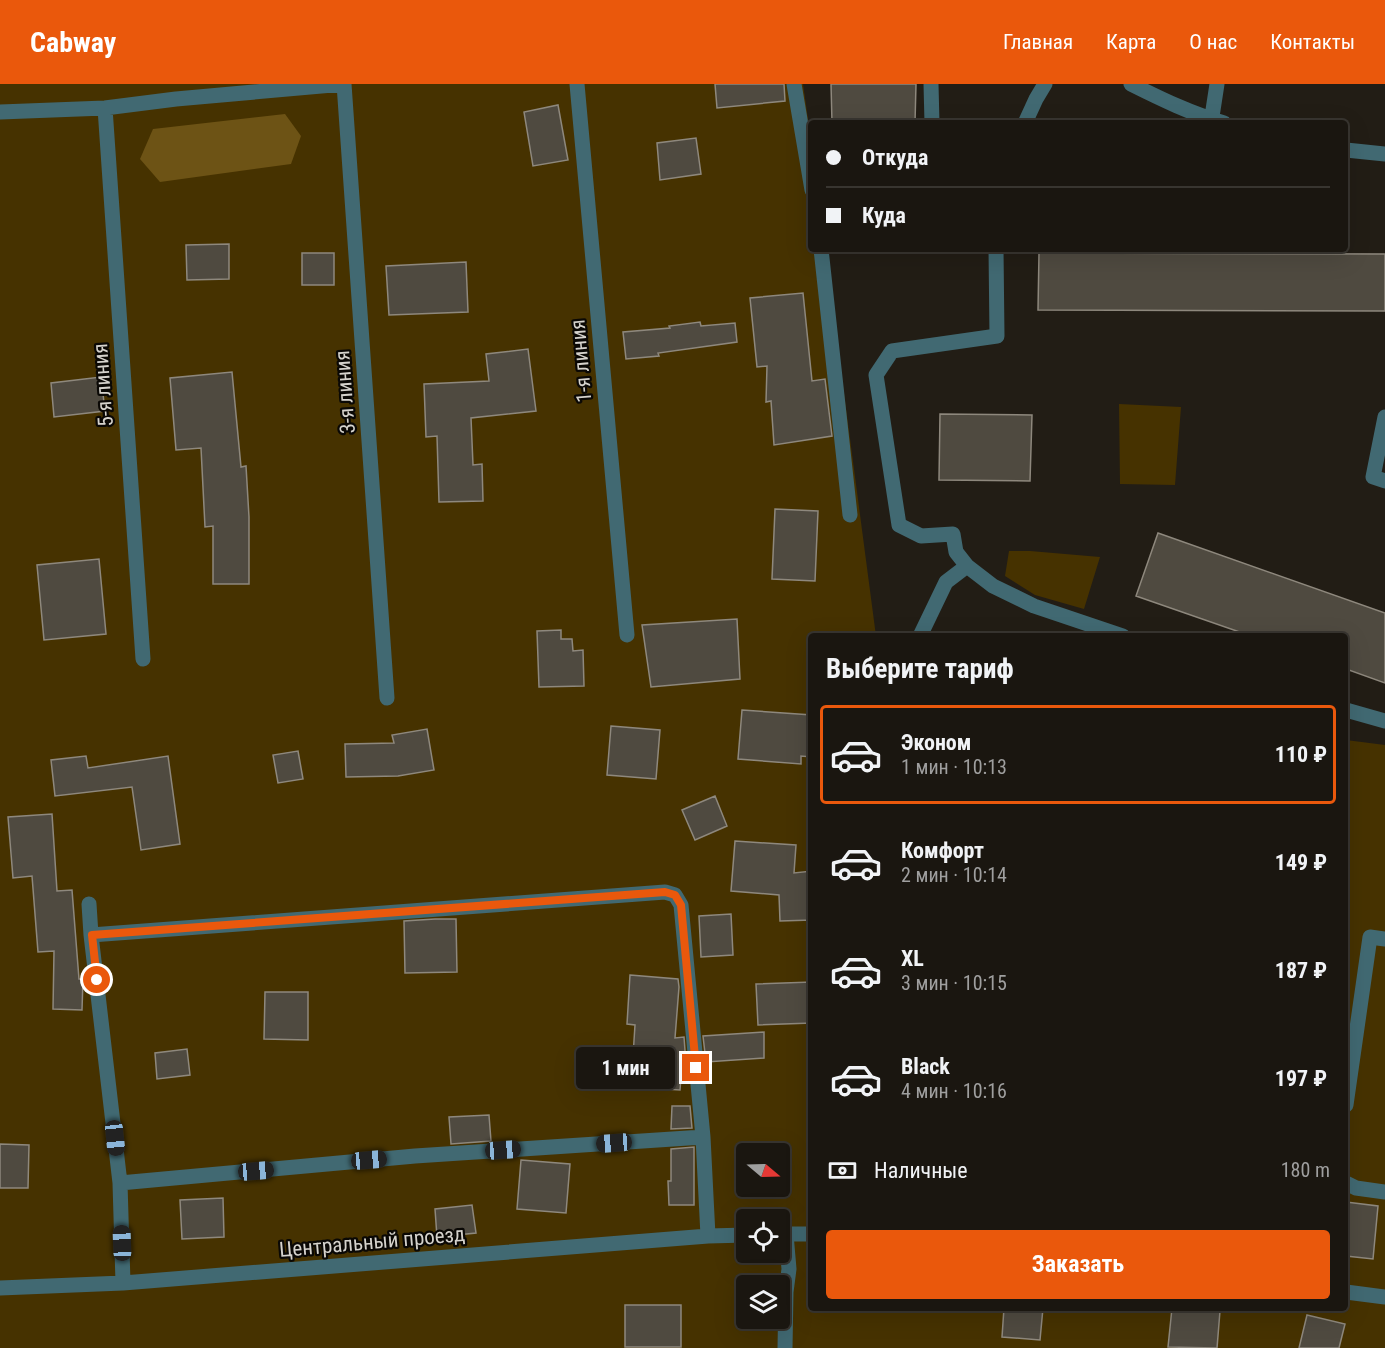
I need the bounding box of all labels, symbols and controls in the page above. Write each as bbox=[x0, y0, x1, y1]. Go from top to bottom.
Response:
text: Cabway bbox=[30, 26, 116, 59]
text: Главная bbox=[1003, 30, 1073, 54]
text: Карта bbox=[1106, 30, 1156, 54]
text: О нас bbox=[1189, 30, 1237, 54]
text: Контакты bbox=[1270, 30, 1355, 54]
text: Откуда bbox=[862, 145, 928, 170]
text: Куда bbox=[862, 203, 906, 228]
street label: 1-я линия bbox=[565, 318, 597, 404]
street label: 5-я линия bbox=[88, 343, 118, 427]
street label: 3-я линия bbox=[330, 350, 360, 434]
text: Выберите тариф bbox=[826, 653, 1014, 685]
icon: car bbox=[829, 728, 883, 782]
text: Эконом bbox=[901, 730, 971, 755]
text: 110 ₽ bbox=[1275, 742, 1327, 767]
text: 1 мин · 10:13 bbox=[901, 755, 1007, 779]
icon: car bbox=[829, 836, 883, 890]
text: Комфорт bbox=[901, 838, 984, 863]
text: 149 ₽ bbox=[1275, 850, 1327, 875]
text: 2 мин · 10:14 bbox=[901, 863, 1007, 887]
icon: car bbox=[829, 944, 883, 998]
text: XL bbox=[901, 946, 924, 971]
text: 187 ₽ bbox=[1275, 958, 1327, 983]
route start bbox=[83, 966, 110, 993]
text: 3 мин · 10:15 bbox=[901, 971, 1007, 995]
callout: 1 мин bbox=[576, 1047, 675, 1089]
icon: car bbox=[829, 1052, 883, 1106]
route end bbox=[682, 1054, 709, 1081]
text: Black bbox=[901, 1054, 950, 1079]
text: 1 мин bbox=[602, 1056, 649, 1080]
text: 197 ₽ bbox=[1275, 1066, 1327, 1091]
text: 4 мин · 10:16 bbox=[901, 1079, 1007, 1103]
car bbox=[104, 1119, 126, 1157]
car bbox=[595, 1133, 633, 1153]
car bbox=[484, 1140, 522, 1160]
north arrow bbox=[736, 1143, 790, 1197]
map controls bbox=[736, 1143, 790, 1329]
car bbox=[350, 1149, 388, 1171]
icon: cash bbox=[826, 1154, 859, 1187]
text: Наличные bbox=[874, 1158, 968, 1183]
text: 180 m bbox=[1281, 1158, 1330, 1182]
car bbox=[237, 1160, 275, 1182]
button: locate bbox=[736, 1209, 790, 1263]
street label: Центральный проезд bbox=[278, 1222, 466, 1262]
car bbox=[112, 1225, 132, 1261]
button: Заказать bbox=[826, 1230, 1330, 1299]
button: layers bbox=[736, 1275, 790, 1329]

